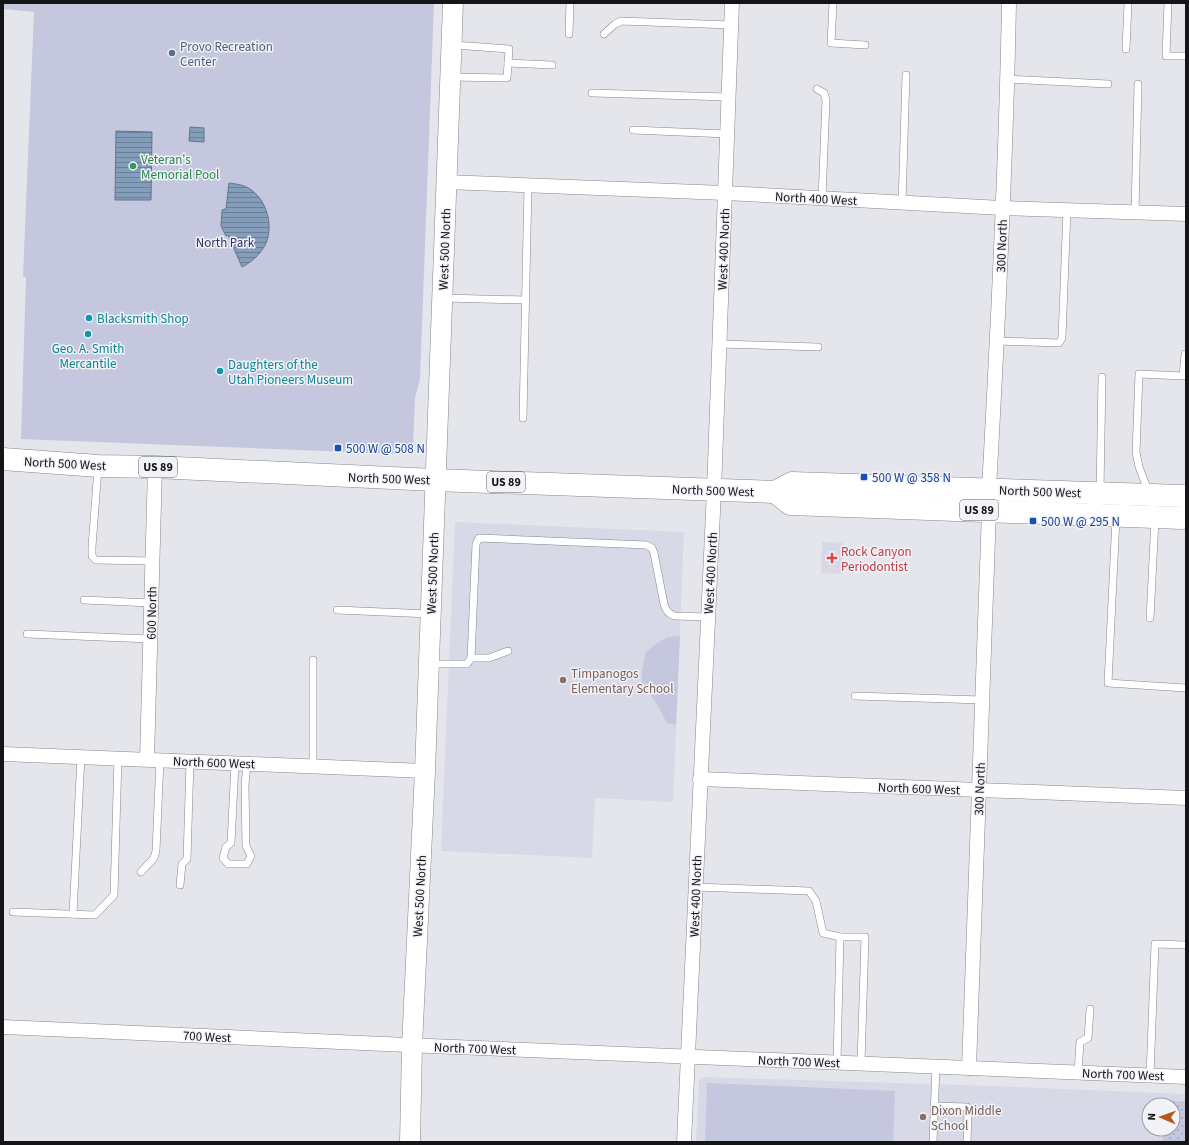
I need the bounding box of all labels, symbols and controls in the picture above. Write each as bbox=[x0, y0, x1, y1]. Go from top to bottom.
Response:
place label: Provo Recreation Center bbox=[180, 38, 273, 71]
marker: Provo Recreation Center bbox=[167, 48, 177, 58]
place label: Veteran's Memorial Pool bbox=[141, 151, 219, 184]
marker: Veteran's Memorial Pool bbox=[128, 161, 138, 171]
street label: North 400 West bbox=[774, 188, 858, 210]
street label: West 500 North bbox=[435, 208, 455, 290]
street label: West 400 North bbox=[714, 208, 734, 290]
street label: 300 North bbox=[992, 219, 1012, 273]
park label: North Park bbox=[196, 234, 255, 252]
place label: Blacksmith Shop bbox=[97, 310, 189, 328]
marker: Blacksmith Shop bbox=[84, 313, 94, 323]
marker: Geo. A. Smith Mercantile bbox=[83, 329, 93, 339]
place label: Geo. A. Smith Mercantile bbox=[52, 340, 124, 373]
place label: Daughters of the Utah Pioneers Museum bbox=[228, 356, 353, 389]
marker: Daughters of the Utah Pioneers Museum bbox=[215, 366, 225, 376]
place label: 500 W @ 508 N bbox=[346, 440, 425, 458]
marker: 500 W @ 508 N bbox=[333, 443, 343, 453]
street label: North 500 West bbox=[23, 453, 107, 475]
road number: US 89 bbox=[139, 457, 177, 477]
street label: North 500 West bbox=[348, 469, 431, 489]
place label: 500 W @ 358 N bbox=[872, 469, 951, 487]
road number: US 89 bbox=[487, 472, 525, 492]
marker: 500 W @ 358 N bbox=[859, 472, 869, 482]
street label: North 500 West bbox=[672, 481, 755, 501]
street label: North 500 West bbox=[999, 482, 1082, 502]
road number: US 89 bbox=[960, 500, 998, 520]
place label: 500 W @ 295 N bbox=[1041, 513, 1120, 531]
marker: 500 W @ 295 N bbox=[1028, 516, 1038, 526]
street label: West 500 North bbox=[423, 532, 443, 614]
street label: West 400 North bbox=[700, 532, 722, 615]
place label: Rock Canyon Periodontist bbox=[841, 543, 912, 576]
marker: Rock Canyon Periodontist bbox=[826, 552, 838, 564]
street label: 600 North bbox=[143, 586, 161, 640]
place label: Timpanogos Elementary School bbox=[571, 665, 673, 698]
marker: Timpanogos Elementary School bbox=[558, 675, 568, 685]
street label: North 600 West bbox=[173, 753, 256, 773]
street label: 300 North bbox=[970, 762, 990, 816]
street label: North 600 West bbox=[878, 779, 961, 799]
street label: West 500 North bbox=[409, 855, 431, 938]
street label: West 400 North bbox=[686, 855, 706, 937]
street label: 700 West bbox=[182, 1027, 232, 1047]
street label: North 700 West bbox=[434, 1039, 517, 1059]
street label: North 700 West bbox=[758, 1052, 841, 1072]
street label: North 700 West bbox=[1082, 1065, 1165, 1085]
north arrow bbox=[1141, 1097, 1181, 1137]
place label: Dixon Middle School bbox=[931, 1102, 1001, 1135]
marker: Dixon Middle School bbox=[918, 1112, 928, 1122]
text: N bbox=[1144, 1113, 1159, 1121]

